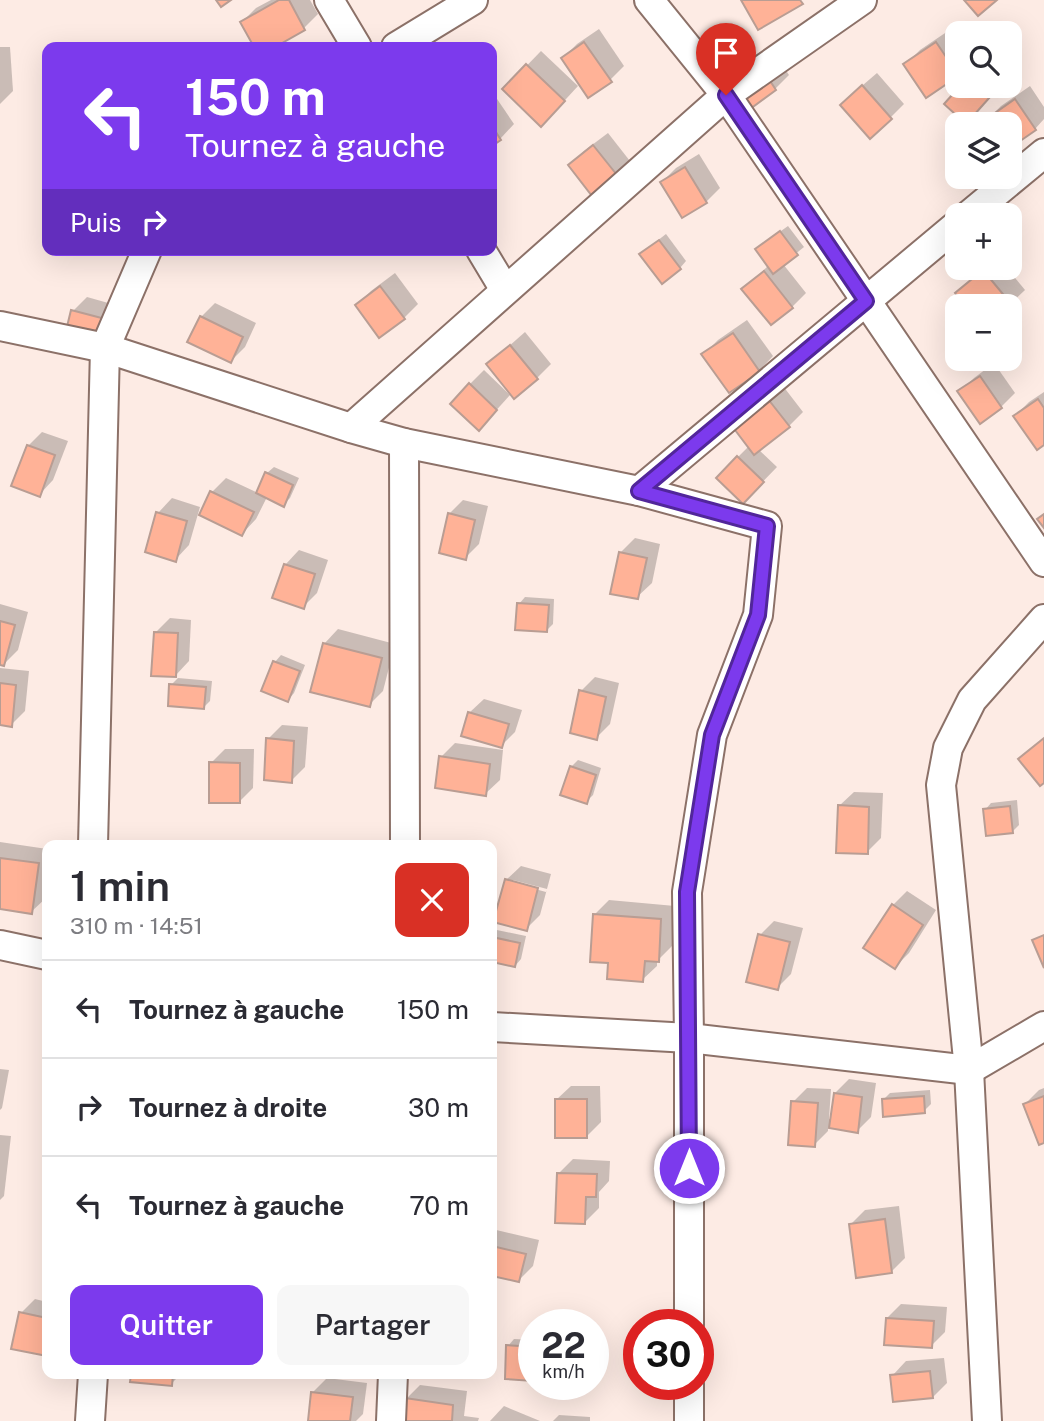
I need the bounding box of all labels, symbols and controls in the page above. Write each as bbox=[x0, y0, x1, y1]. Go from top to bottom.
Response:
map controls bbox=[945, 21, 1022, 371]
button: search bbox=[945, 21, 1022, 98]
pin bbox=[696, 23, 756, 95]
icon: arrive bbox=[707, 34, 745, 72]
text: 150 m bbox=[185, 68, 326, 126]
icon: left bbox=[70, 70, 161, 161]
button: layers bbox=[945, 112, 1022, 189]
text: Tournez à gauche bbox=[185, 127, 445, 164]
icon: right bbox=[135, 203, 173, 241]
button: + bbox=[945, 203, 1022, 280]
text: Puis bbox=[70, 207, 121, 238]
button: − bbox=[945, 294, 1022, 371]
text: 1 min bbox=[70, 861, 170, 910]
button: close bbox=[395, 863, 469, 937]
text: 310 m · 14:51 bbox=[70, 912, 203, 939]
icon: left bbox=[70, 990, 108, 1028]
text: Tournez à gauche bbox=[129, 994, 344, 1025]
text: 150 m bbox=[397, 994, 469, 1025]
icon: right bbox=[70, 1088, 108, 1126]
text: Tournez à droite bbox=[129, 1092, 327, 1123]
text: 30 m bbox=[408, 1092, 469, 1123]
position arrow bbox=[652, 1131, 726, 1205]
icon: left bbox=[70, 1186, 108, 1224]
text: Tournez à gauche bbox=[129, 1190, 344, 1221]
text: 70 m bbox=[409, 1190, 469, 1221]
button: Quitter bbox=[70, 1285, 263, 1365]
button: Partager bbox=[277, 1285, 469, 1365]
speed limit sign: 30 bbox=[623, 1309, 714, 1400]
text: 22 bbox=[541, 1325, 586, 1366]
text: km/h bbox=[542, 1361, 585, 1382]

